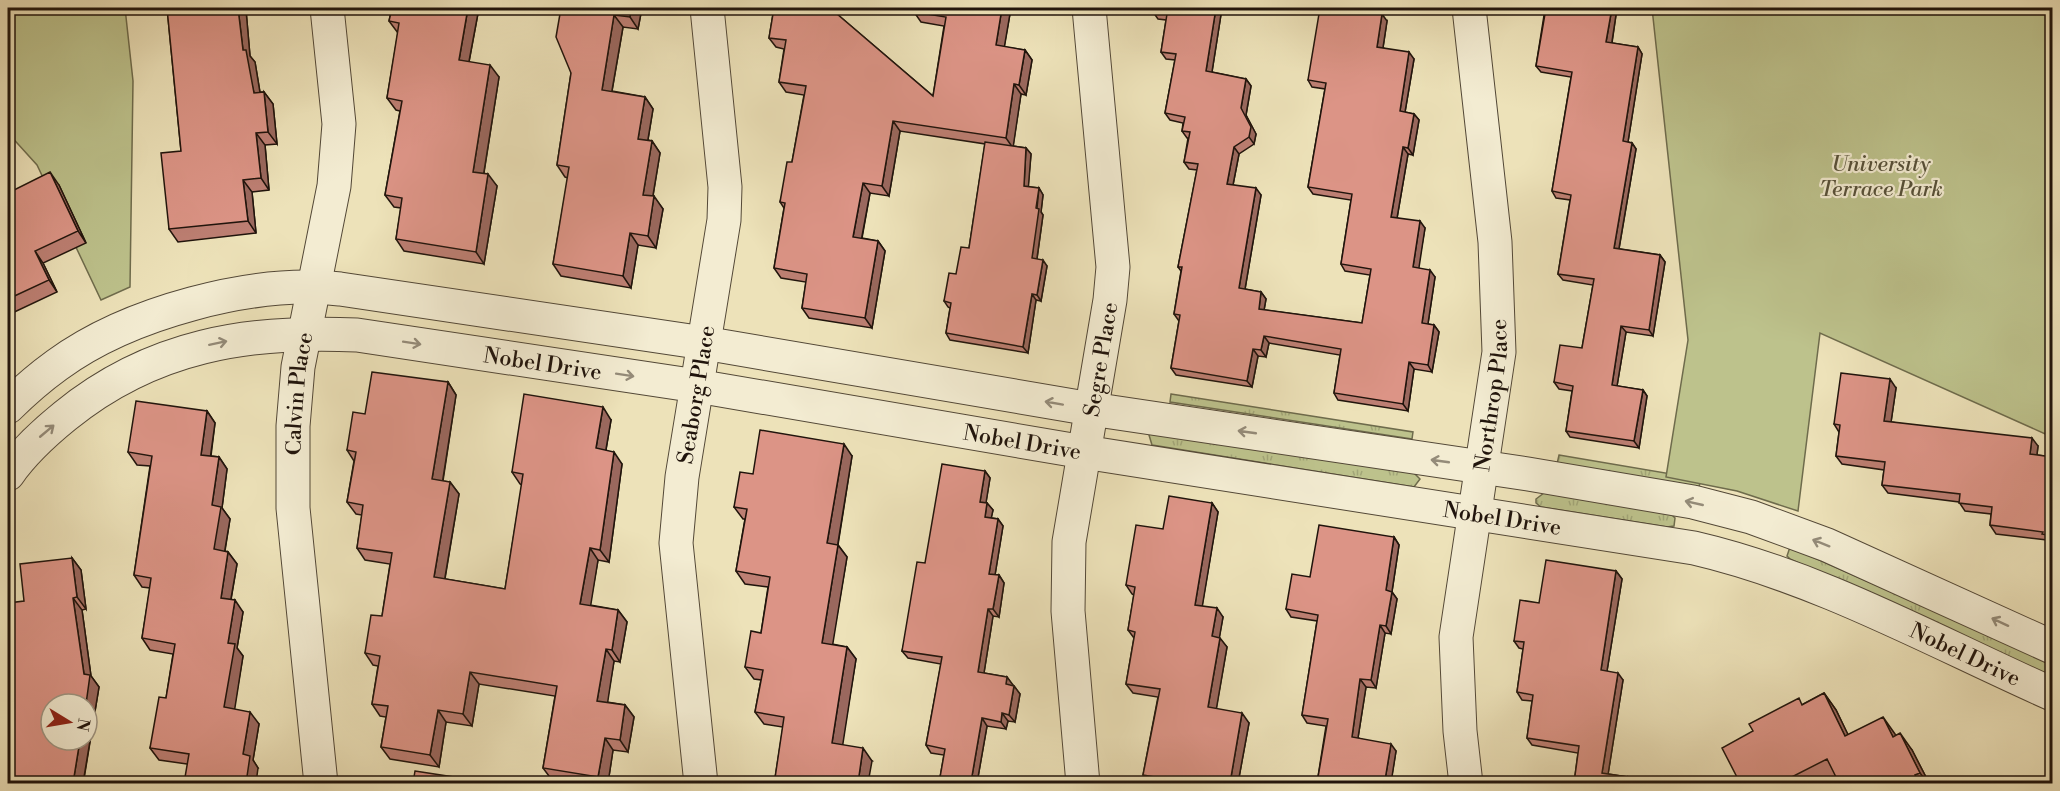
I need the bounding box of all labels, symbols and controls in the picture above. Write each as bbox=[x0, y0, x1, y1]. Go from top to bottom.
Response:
park label: University Terrace Park bbox=[1819, 151, 1943, 203]
street label: Segre Place bbox=[1078, 300, 1124, 419]
street label: Northrop Place bbox=[1469, 318, 1514, 473]
street label: Seaborg Place bbox=[672, 324, 722, 466]
street label: Calvin Place bbox=[281, 330, 320, 455]
one-way arrow bbox=[208, 337, 227, 348]
one-way arrow bbox=[401, 338, 421, 349]
street label: Nobel Drive bbox=[482, 342, 604, 387]
one-way arrow bbox=[615, 370, 635, 381]
one-way arrow bbox=[1045, 397, 1065, 408]
street label: Nobel Drive bbox=[961, 420, 1083, 466]
one-way arrow bbox=[39, 424, 55, 437]
one-way arrow bbox=[1238, 427, 1257, 438]
one-way arrow bbox=[1431, 455, 1450, 466]
street label: Nobel Drive bbox=[1441, 497, 1563, 542]
one-way arrow bbox=[1685, 497, 1705, 508]
one-way arrow bbox=[1813, 537, 1831, 548]
one-way arrow bbox=[1991, 615, 2009, 627]
street label: Nobel Drive bbox=[1905, 618, 2025, 693]
north arrow bbox=[39, 692, 99, 752]
text: N bbox=[72, 717, 94, 733]

